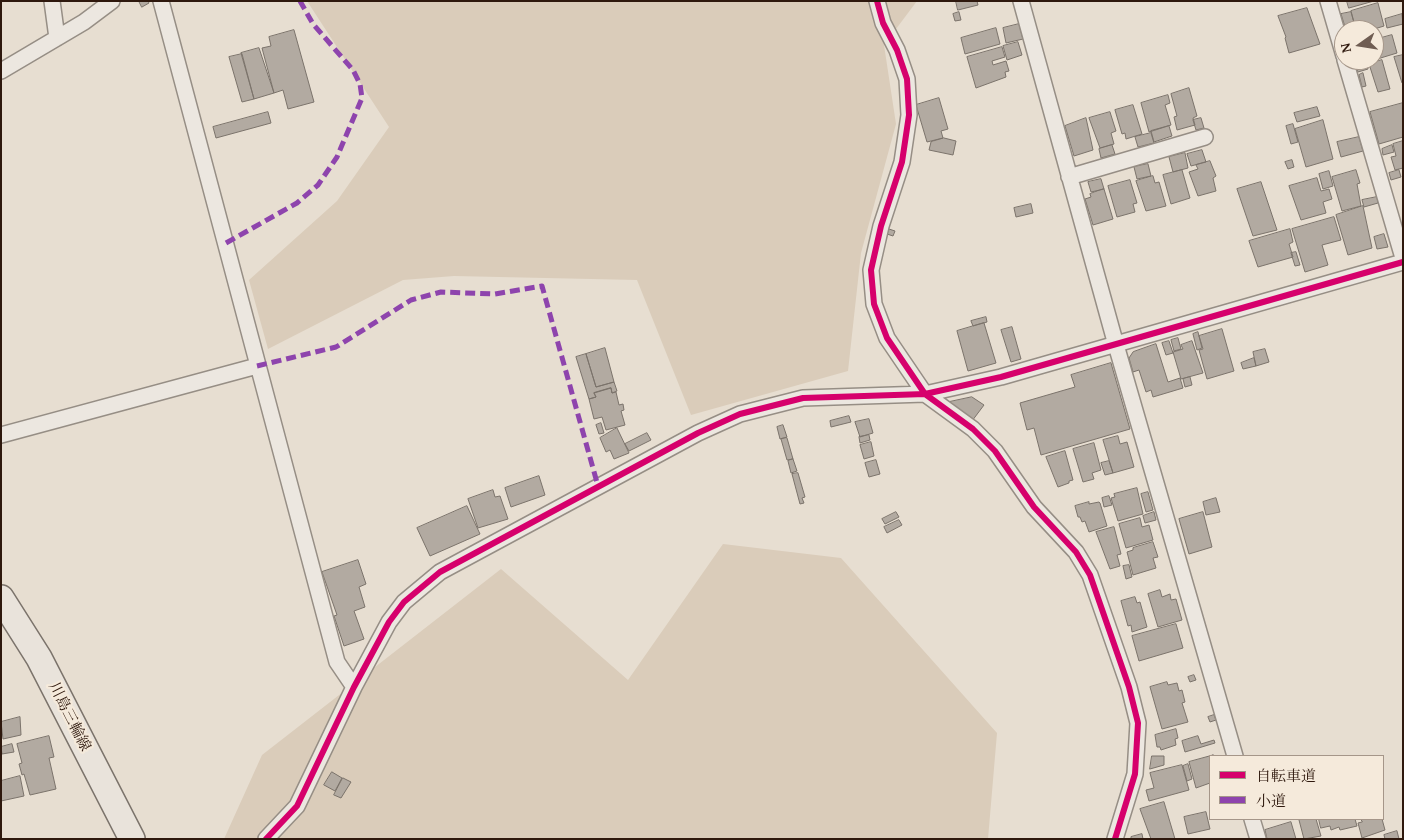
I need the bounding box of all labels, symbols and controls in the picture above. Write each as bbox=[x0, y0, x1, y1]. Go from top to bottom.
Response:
north arrow bbox=[1334, 20, 1384, 70]
text: N bbox=[1335, 41, 1356, 55]
street label: 川島三輪線 bbox=[44, 680, 94, 754]
legend bbox=[1209, 755, 1384, 820]
text: 自転車道 bbox=[1256, 765, 1316, 786]
text: 小道 bbox=[1256, 790, 1286, 811]

